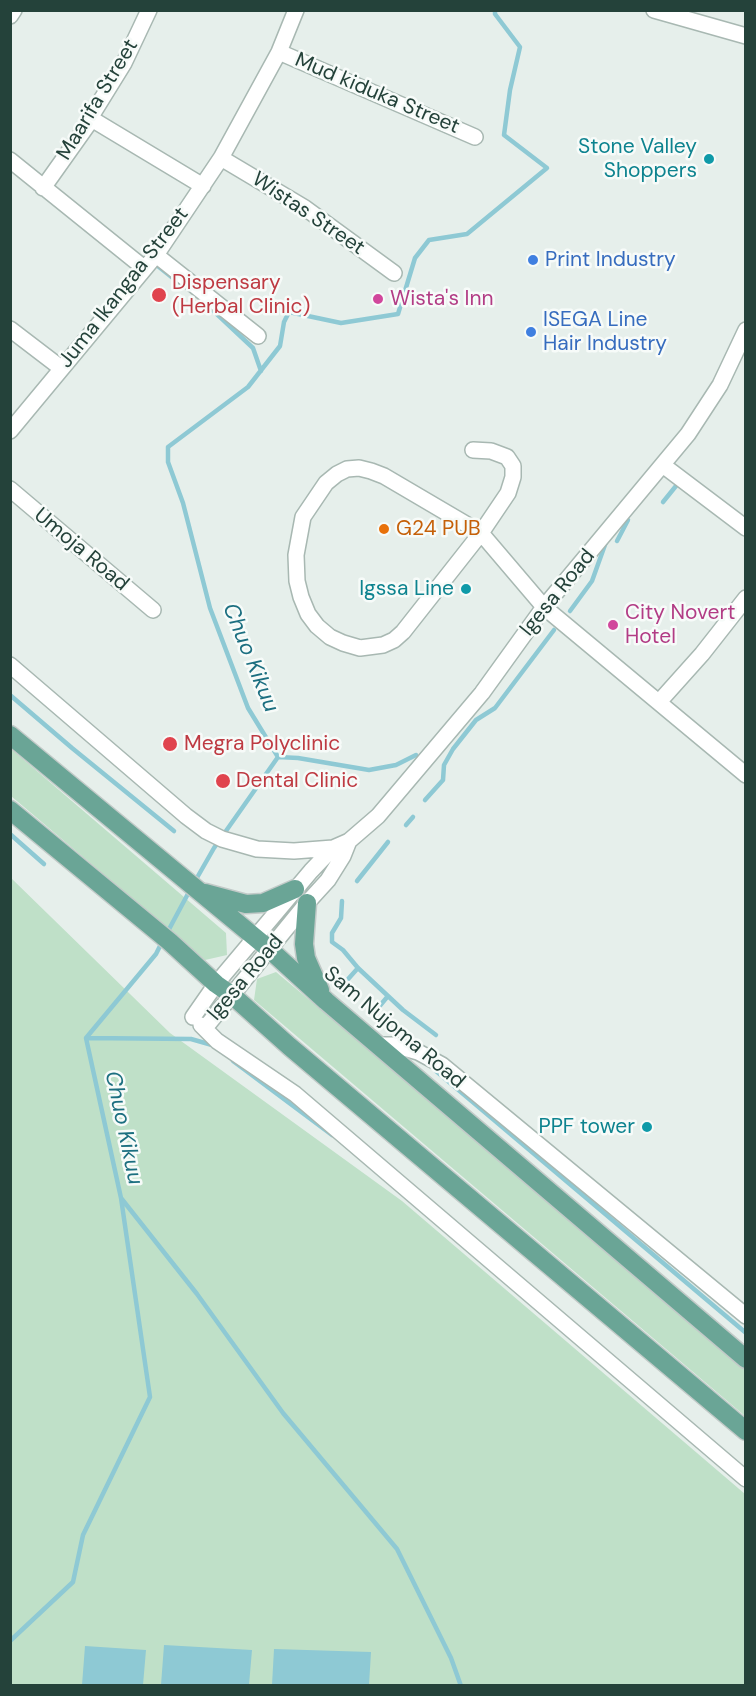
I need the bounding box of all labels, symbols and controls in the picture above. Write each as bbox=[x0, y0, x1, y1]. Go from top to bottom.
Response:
street label: Maarifa Street bbox=[52, 35, 144, 165]
street label: Mud kiduka Street bbox=[291, 48, 463, 140]
place label: Stone Valley Shoppers bbox=[578, 134, 697, 184]
marker: Stone Valley Shoppers bbox=[702, 152, 716, 166]
street label: Wistas Street bbox=[247, 167, 369, 261]
street label: Juma Ikangaa Street bbox=[53, 203, 195, 373]
place label: Print Industry bbox=[545, 247, 676, 273]
marker: Print Industry bbox=[526, 253, 540, 267]
place label: Dispensary (Herbal Clinic) bbox=[172, 270, 310, 320]
marker: Dispensary (Herbal Clinic) bbox=[150, 286, 168, 304]
place label: Wista's Inn bbox=[390, 286, 494, 312]
marker: Wista's Inn bbox=[371, 292, 385, 306]
place label: ISEGA Line Hair Industry bbox=[543, 307, 667, 357]
marker: ISEGA Line Hair Industry bbox=[524, 325, 538, 339]
street label: Umoja Road bbox=[29, 503, 133, 597]
place label: G24 PUB bbox=[396, 516, 481, 542]
marker: G24 PUB bbox=[377, 522, 391, 536]
street label: Igesa Road bbox=[515, 544, 601, 642]
place label: Igssa Line bbox=[359, 576, 454, 602]
marker: Igssa Line bbox=[459, 582, 473, 596]
water label: Chuo Kikuu bbox=[216, 600, 284, 716]
place label: City Novert Hotel bbox=[625, 600, 736, 650]
marker: City Novert Hotel bbox=[606, 618, 620, 632]
place label: Megra Polyclinic bbox=[184, 731, 340, 757]
marker: Megra Polyclinic bbox=[161, 735, 179, 753]
place label: Dental Clinic bbox=[236, 768, 358, 794]
marker: Dental Clinic bbox=[214, 772, 232, 790]
street label: Igesa Road bbox=[203, 930, 289, 1026]
street label: Sam Nujoma Road bbox=[318, 962, 470, 1094]
water label: Chuo Kikuu bbox=[98, 1069, 148, 1187]
place label: PPF tower bbox=[539, 1114, 635, 1140]
marker: PPF tower bbox=[640, 1120, 654, 1134]

